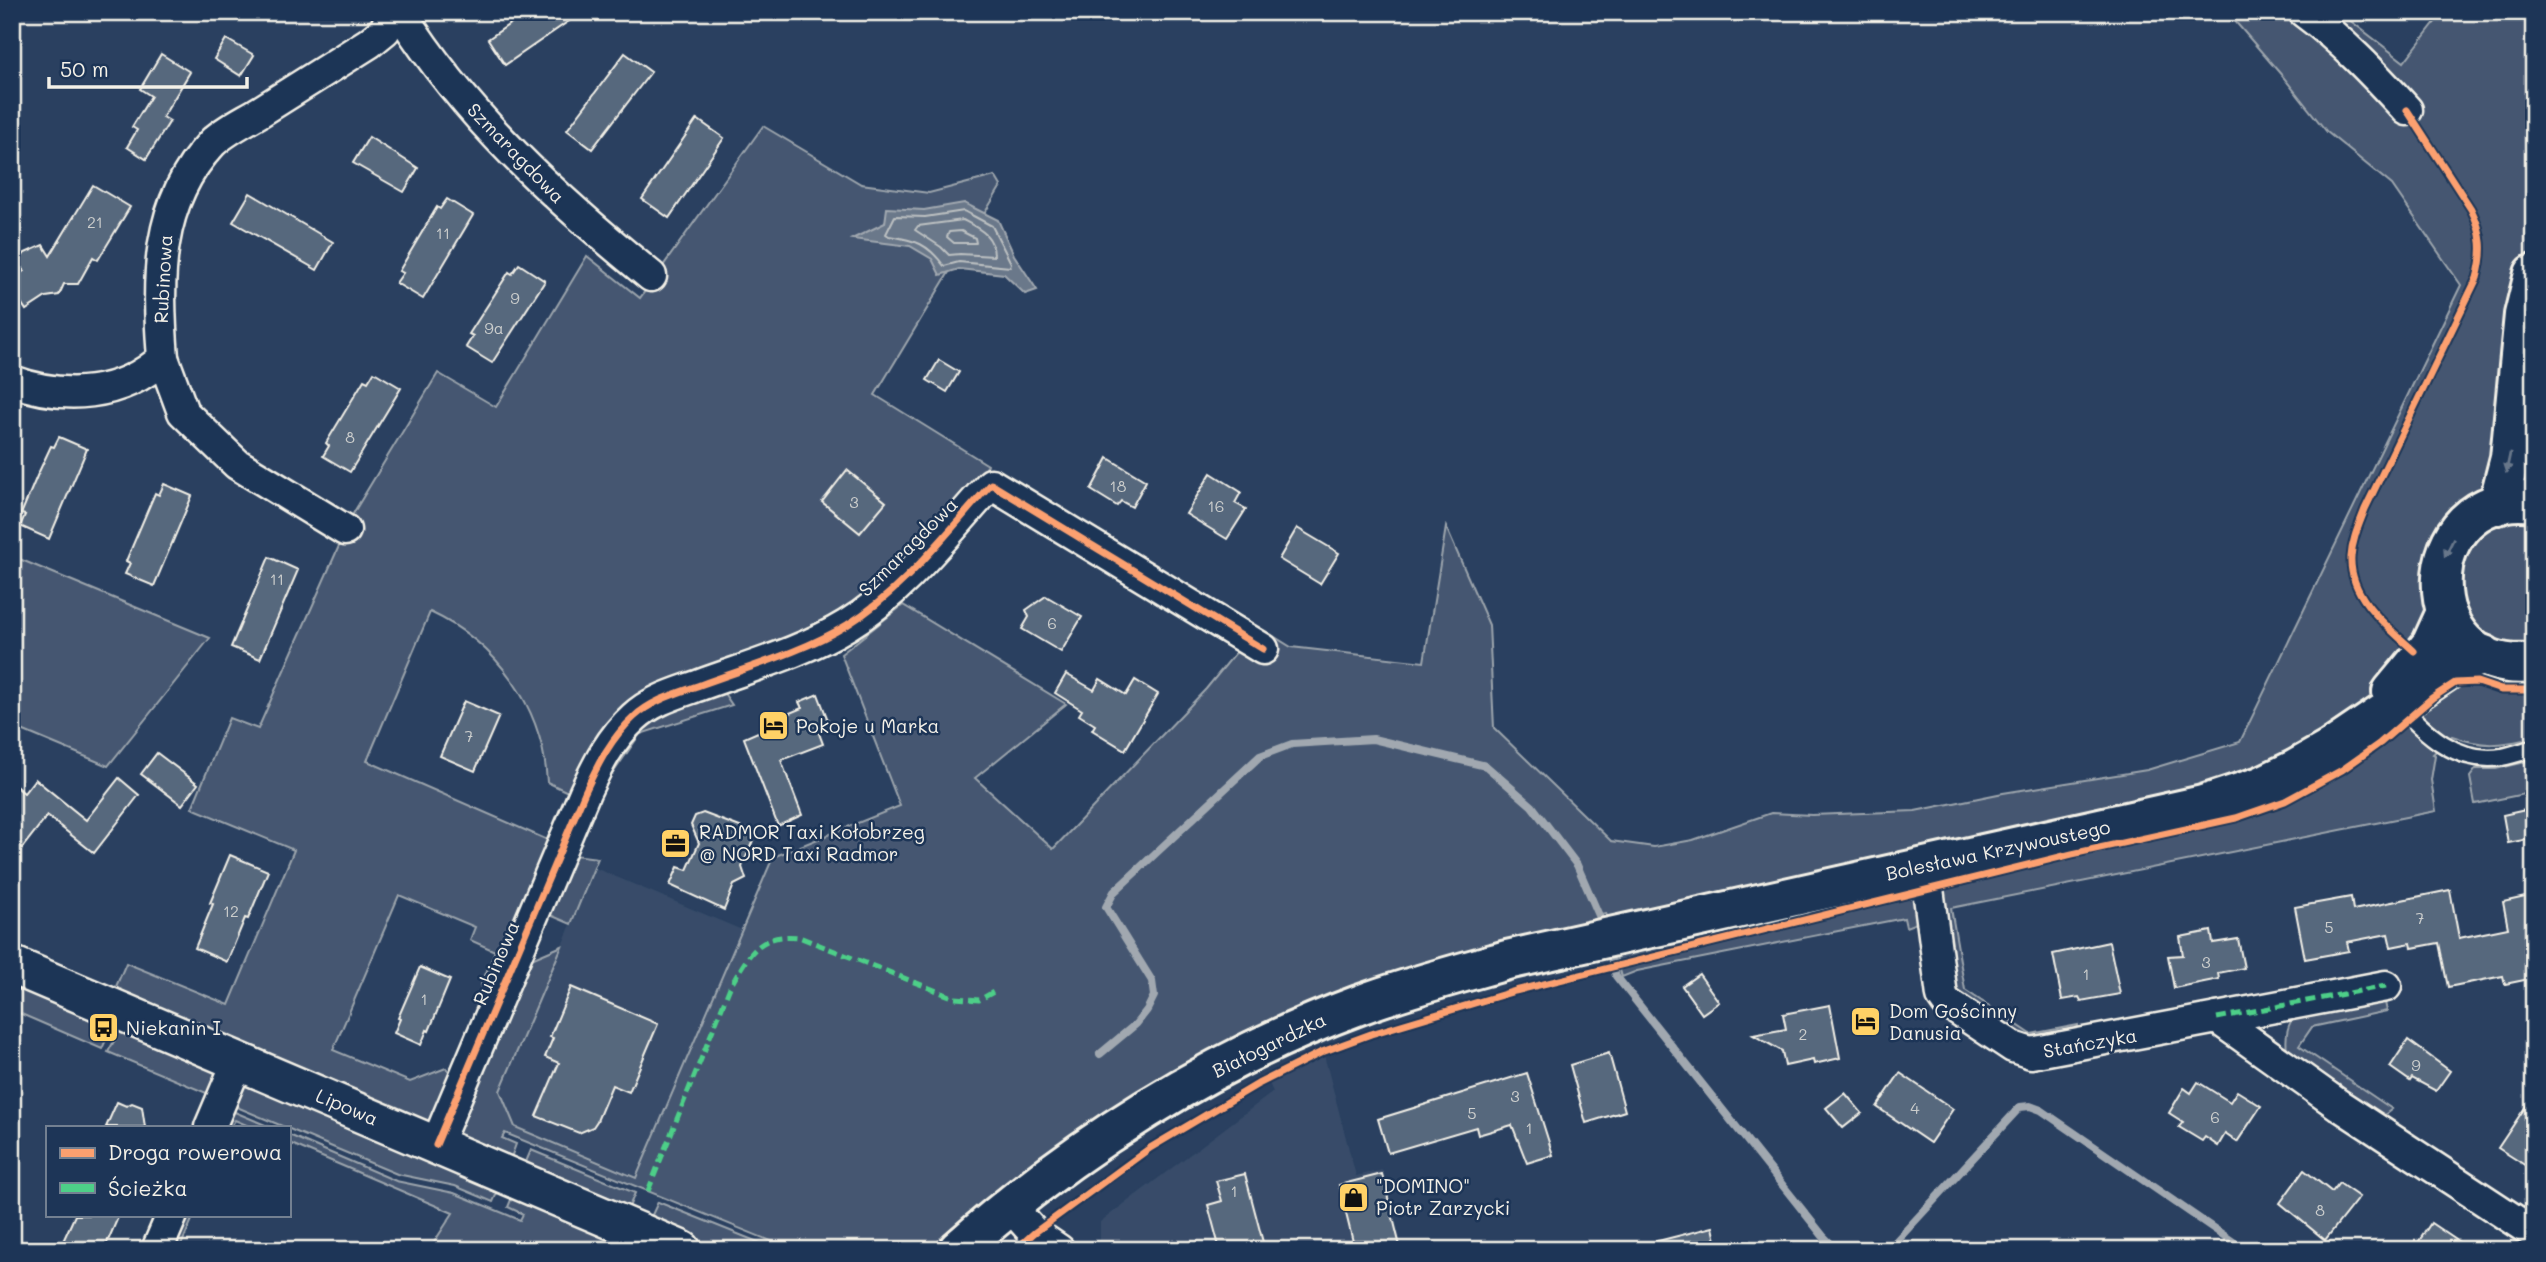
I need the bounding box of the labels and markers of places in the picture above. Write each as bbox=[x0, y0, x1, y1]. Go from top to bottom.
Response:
hotel icon: Pokoje u Marka bbox=[756, 709, 790, 743]
place label: Pokoje u Marka bbox=[796, 713, 939, 738]
place label: RADMOR Taxi Kołobrzeg @ NORD Taxi Radmor bbox=[699, 819, 925, 866]
office icon: RADMOR Taxi Kołobrzeg @ NORD Taxi Radmor bbox=[659, 826, 693, 860]
place label: Dom Gościnny Danusia bbox=[1889, 998, 2017, 1045]
hotel icon: Dom Gościnny Danusia bbox=[1849, 1005, 1883, 1039]
bus stop icon: Niekanin I bbox=[86, 1011, 120, 1045]
place label: Niekanin I bbox=[126, 1015, 221, 1040]
place label: "DOMINO" Piotr Zarzycki bbox=[1376, 1173, 1510, 1220]
shop icon: "DOMINO" Piotr Zarzycki bbox=[1336, 1180, 1370, 1214]

